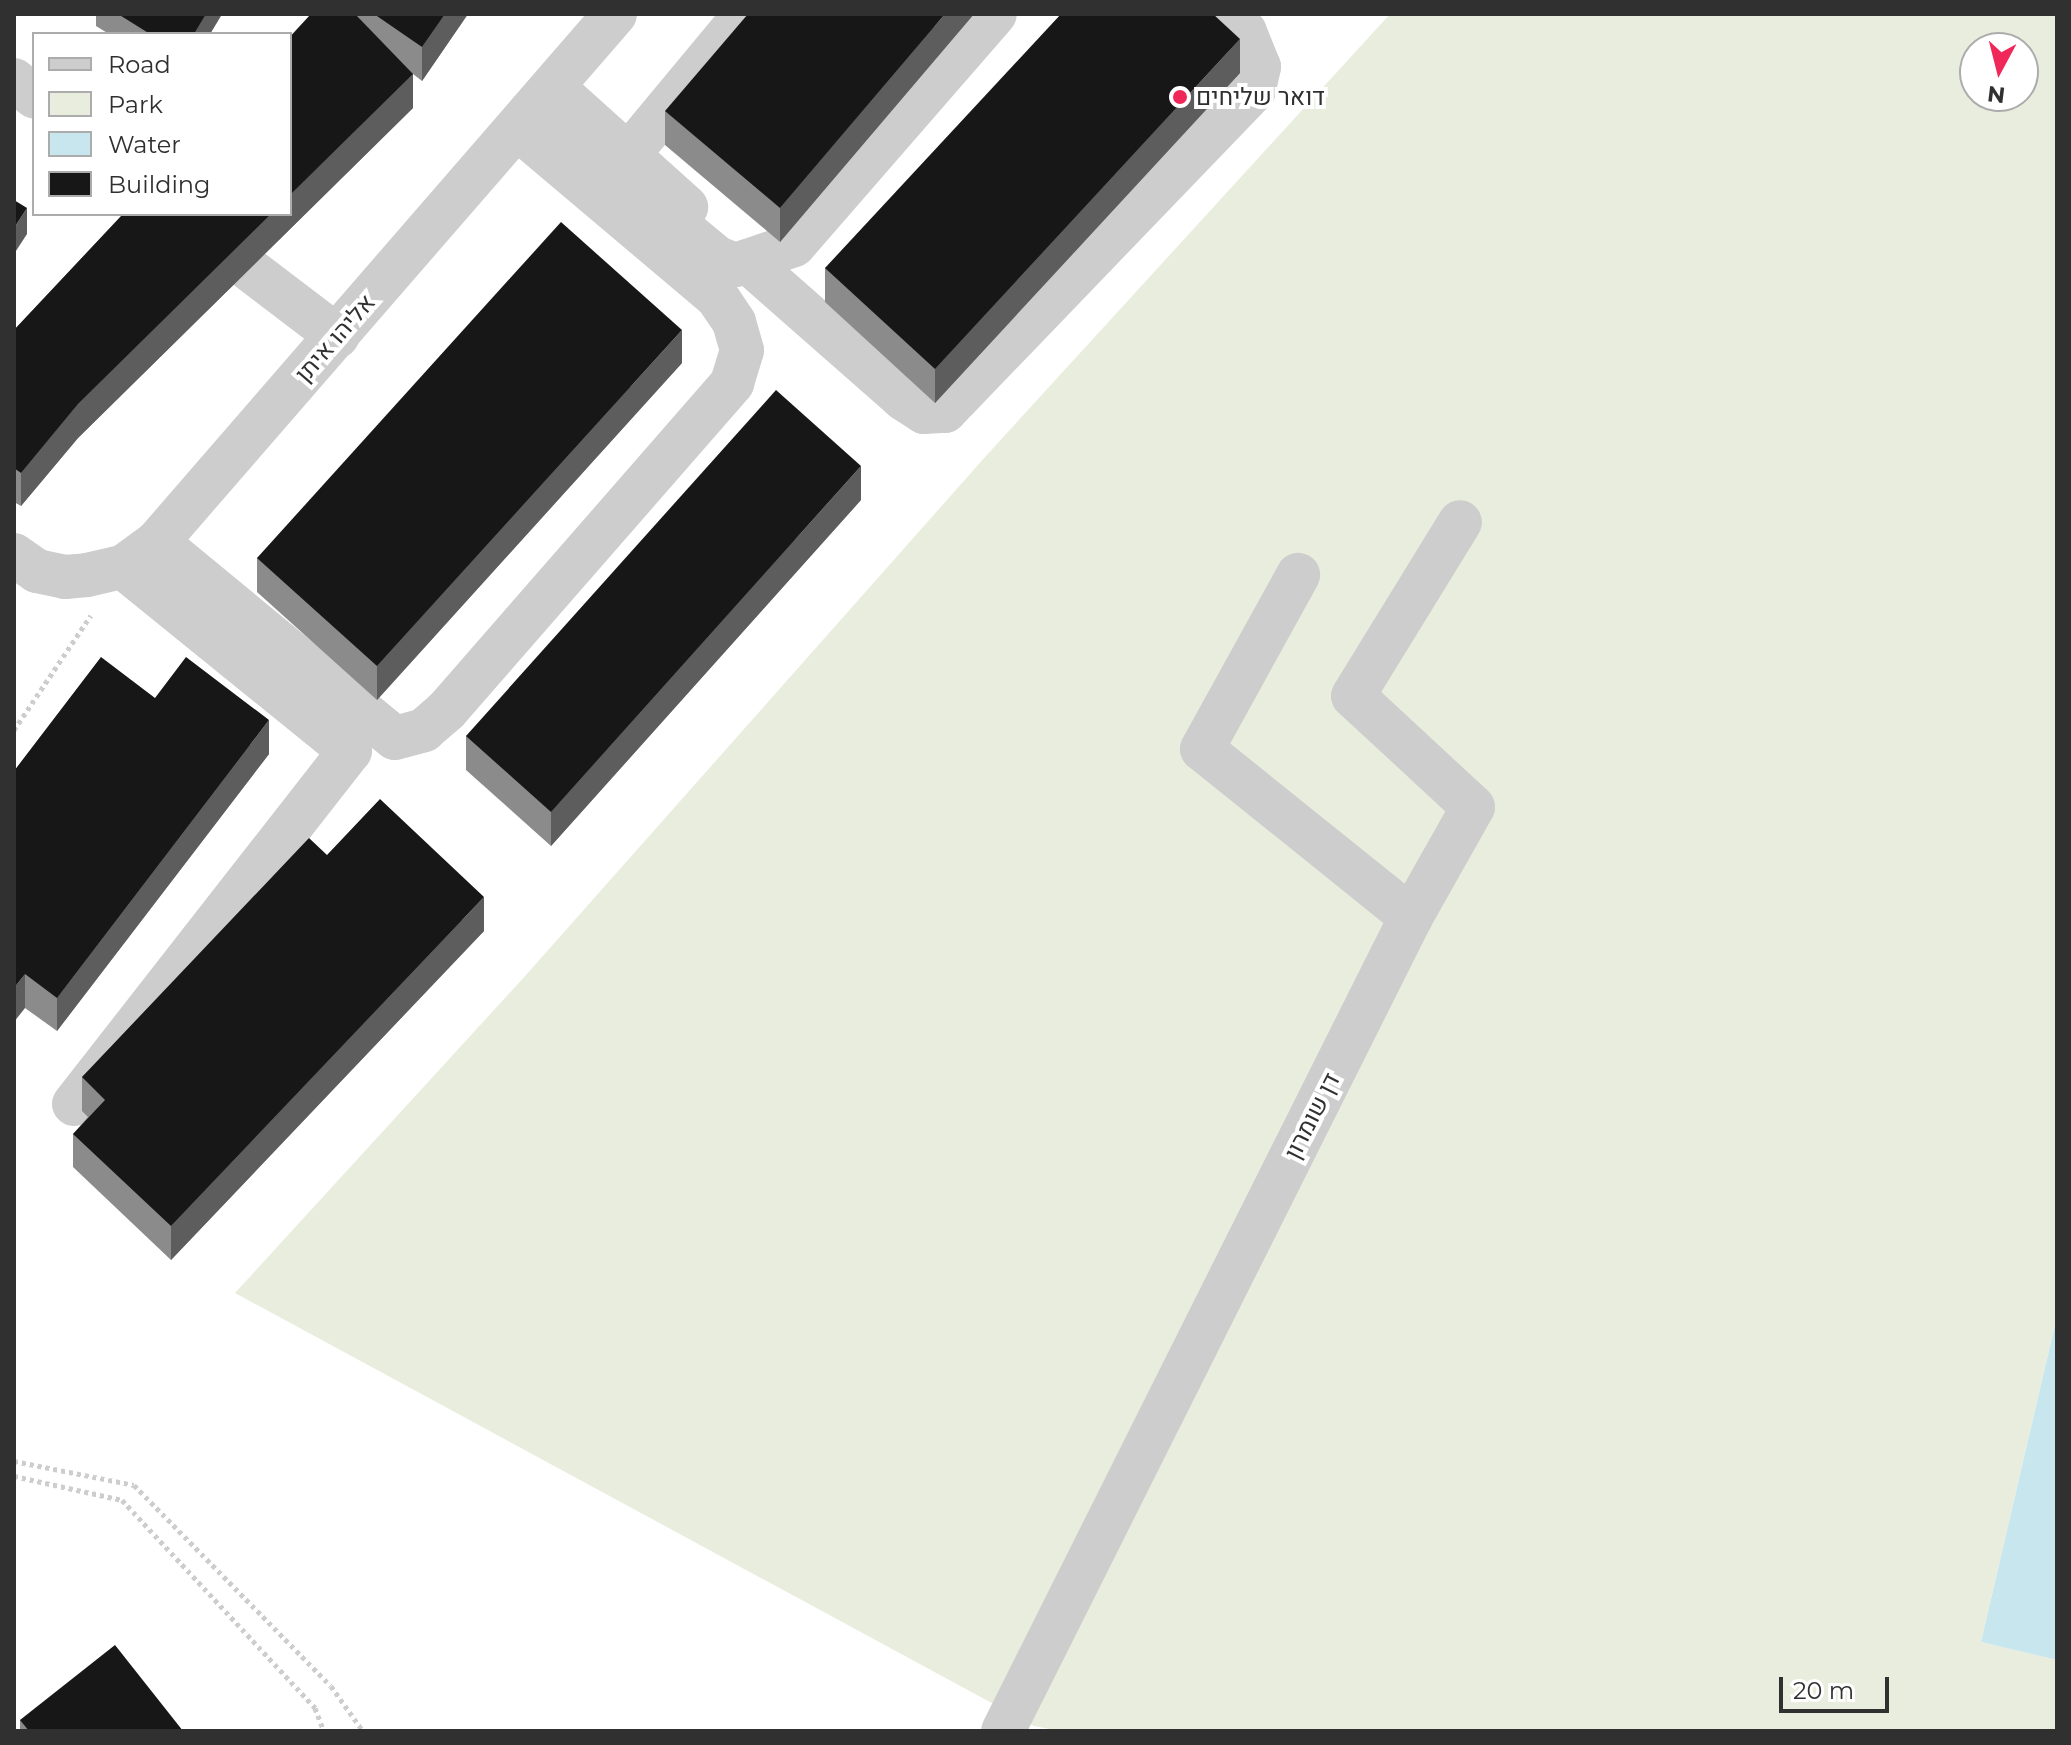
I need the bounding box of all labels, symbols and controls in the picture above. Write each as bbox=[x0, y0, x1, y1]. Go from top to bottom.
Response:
legend bbox=[32, 32, 292, 216]
north arrow bbox=[1959, 32, 2039, 112]
text: Road bbox=[108, 50, 171, 79]
text: N bbox=[1986, 80, 2007, 109]
place label: דואר שליחים bbox=[1196, 83, 1325, 111]
marker: דואר שליחים bbox=[1171, 88, 1189, 106]
text: Park bbox=[108, 90, 163, 119]
text: Water bbox=[108, 130, 181, 159]
text: Building bbox=[108, 170, 211, 199]
street label: אליהו איתן bbox=[289, 288, 381, 388]
street label: דן שומרון bbox=[1278, 1068, 1346, 1164]
scale bar bbox=[1783, 1661, 1893, 1711]
text: 20 m bbox=[1793, 1676, 1854, 1705]

